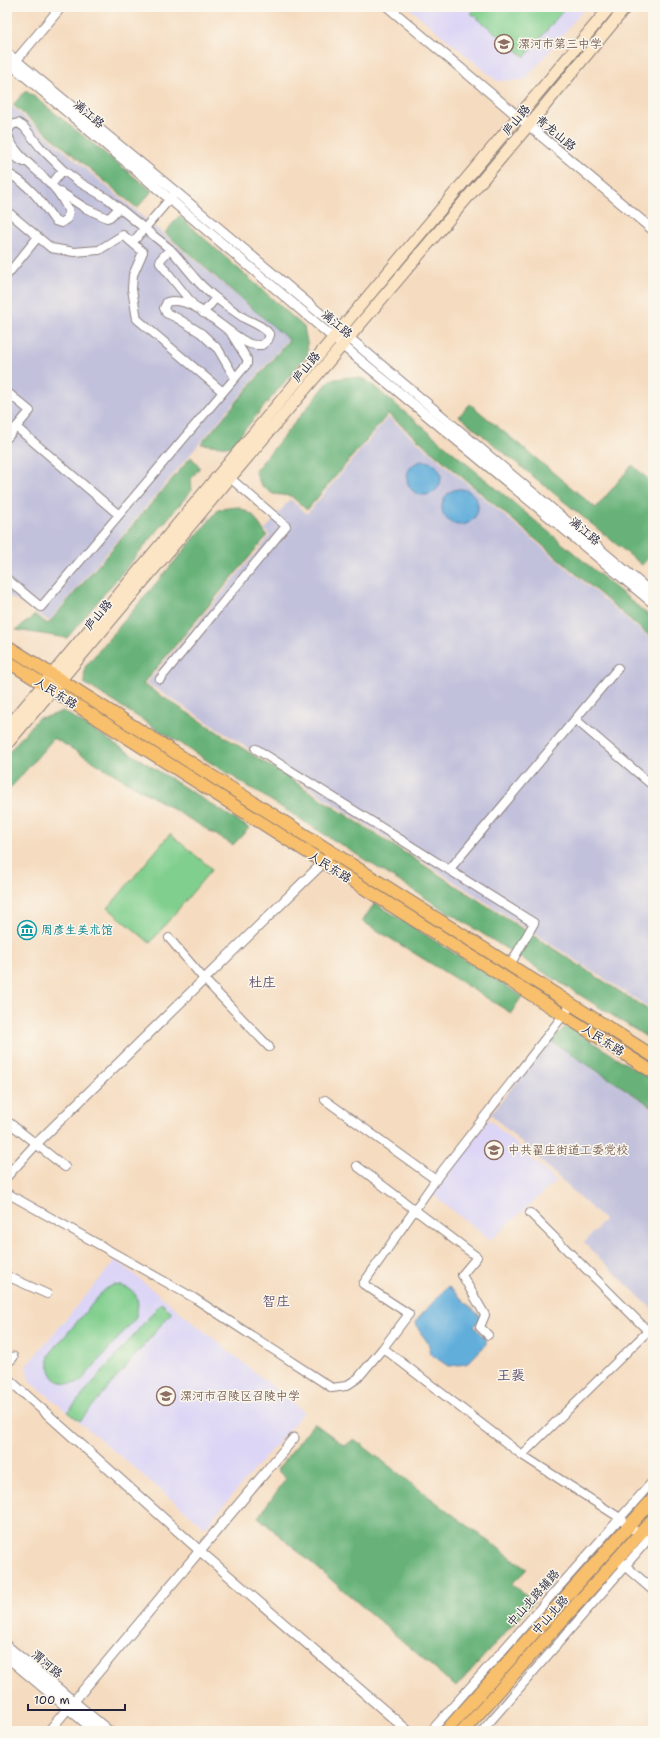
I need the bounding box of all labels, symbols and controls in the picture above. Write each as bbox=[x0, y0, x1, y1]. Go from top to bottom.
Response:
school or university icon: 漯河市第三中学 bbox=[493, 33, 515, 55]
place label: 漯河市第三中学 bbox=[518, 36, 602, 52]
street label: 漓江路 bbox=[70, 96, 108, 132]
street label: 庐山路 bbox=[498, 101, 534, 139]
street label: 青龙山路 bbox=[532, 111, 580, 155]
street label: 漓江路 bbox=[318, 306, 356, 342]
street label: 庐山路 bbox=[288, 348, 324, 386]
street label: 漓江路 bbox=[566, 513, 604, 549]
street label: 庐山路 bbox=[80, 596, 116, 634]
street label: 人民东路 bbox=[31, 673, 81, 713]
street label: 人民东路 bbox=[305, 847, 355, 887]
museum icon: 周彦生美术馆 bbox=[16, 919, 38, 941]
place label: 周彦生美术馆 bbox=[41, 922, 113, 938]
district label: 杜庄 bbox=[248, 973, 276, 991]
street label: 人民东路 bbox=[578, 1020, 628, 1060]
school or university icon: 中共翟庄街道工委党校 bbox=[483, 1139, 505, 1161]
place label: 中共翟庄街道工委党校 bbox=[508, 1142, 628, 1158]
district label: 智庄 bbox=[262, 1292, 290, 1310]
district label: 王裴 bbox=[497, 1366, 525, 1384]
school or university icon: 漯河市召陵区召陵中学 bbox=[155, 1385, 177, 1407]
place label: 漯河市召陵区召陵中学 bbox=[180, 1388, 300, 1404]
street label: 中山北路辅路 bbox=[504, 1566, 562, 1630]
street label: 中山北路 bbox=[529, 1592, 571, 1638]
street label: 渭河路 bbox=[28, 1646, 66, 1682]
scale bar bbox=[28, 1686, 125, 1712]
text: 100 m bbox=[34, 1692, 70, 1708]

